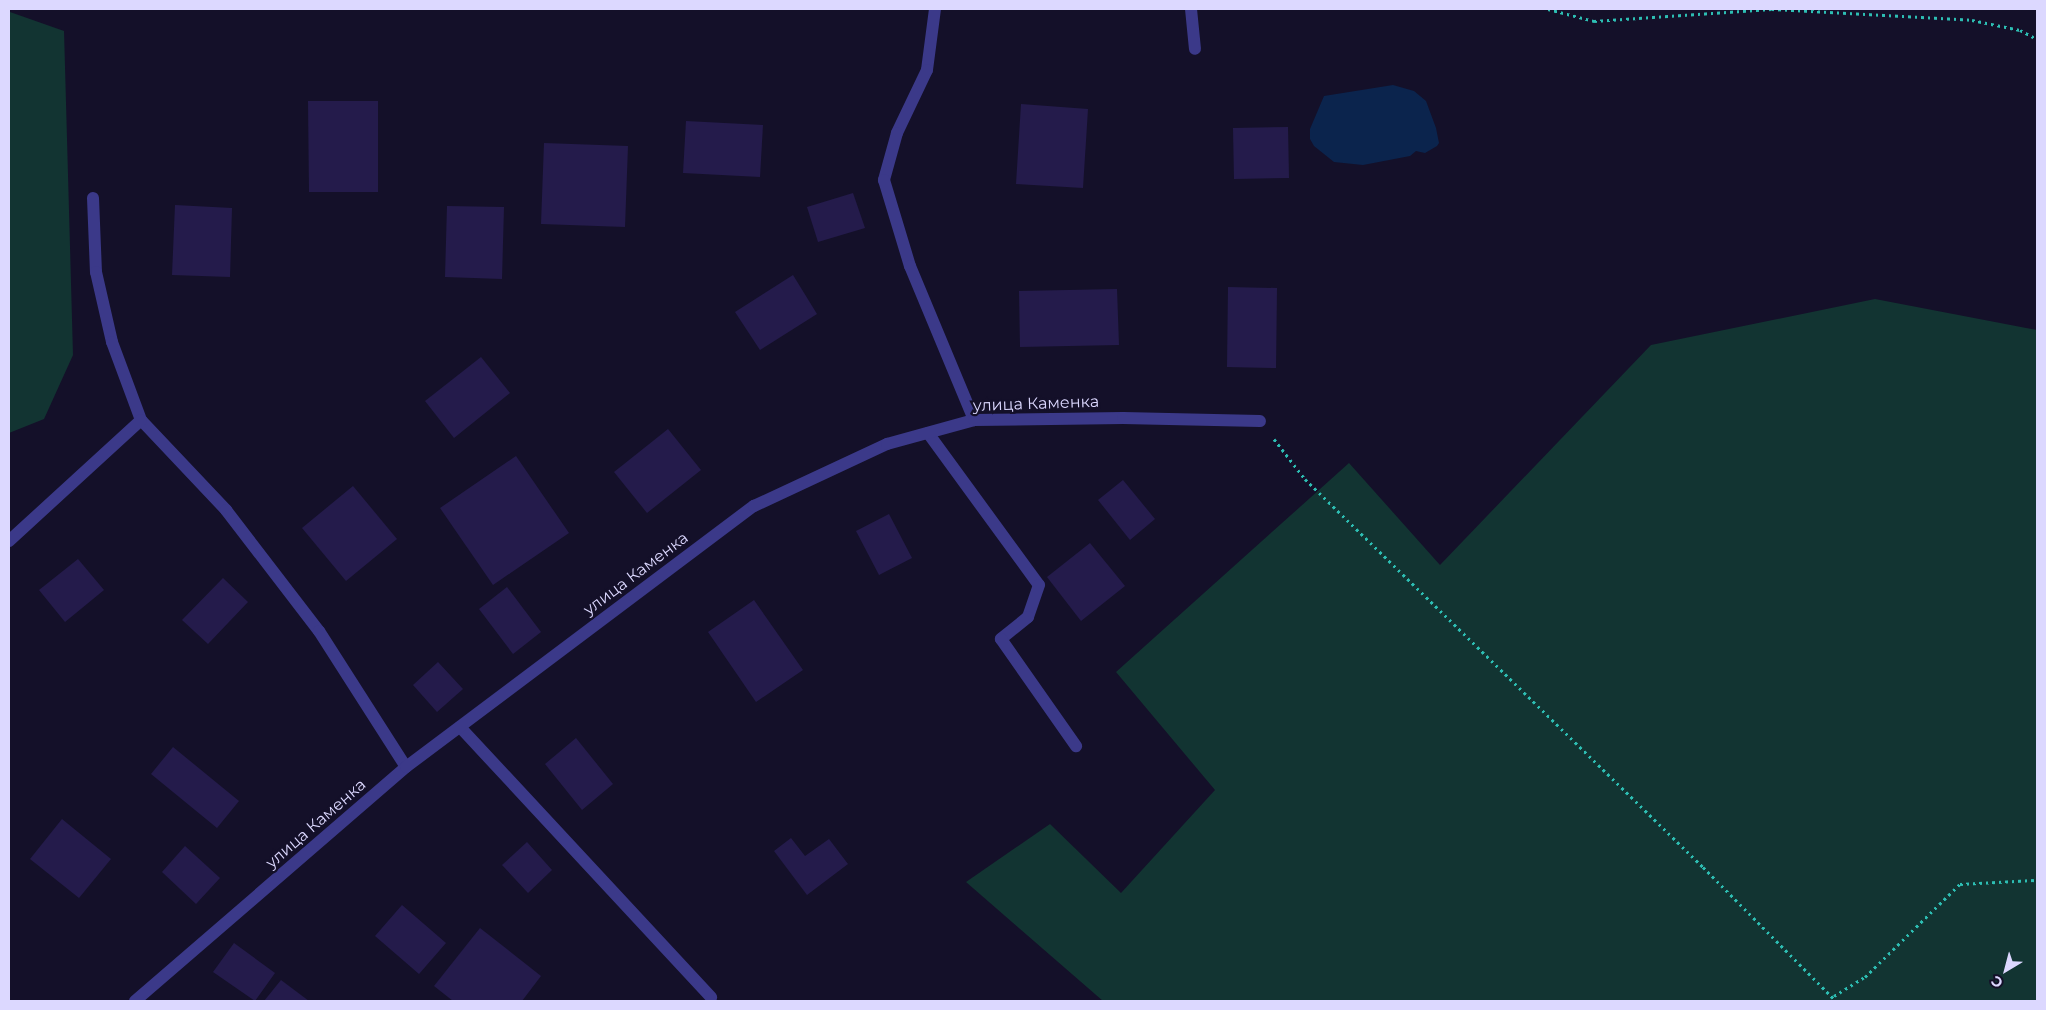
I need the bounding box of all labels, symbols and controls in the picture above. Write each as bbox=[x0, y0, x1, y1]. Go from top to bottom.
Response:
street label: улица Каменка bbox=[973, 392, 1099, 416]
street label: улица Каменка bbox=[580, 528, 692, 620]
street label: улица Каменка bbox=[262, 775, 370, 873]
north arrow bbox=[1981, 945, 2031, 995]
text: С bbox=[1988, 972, 2006, 992]

